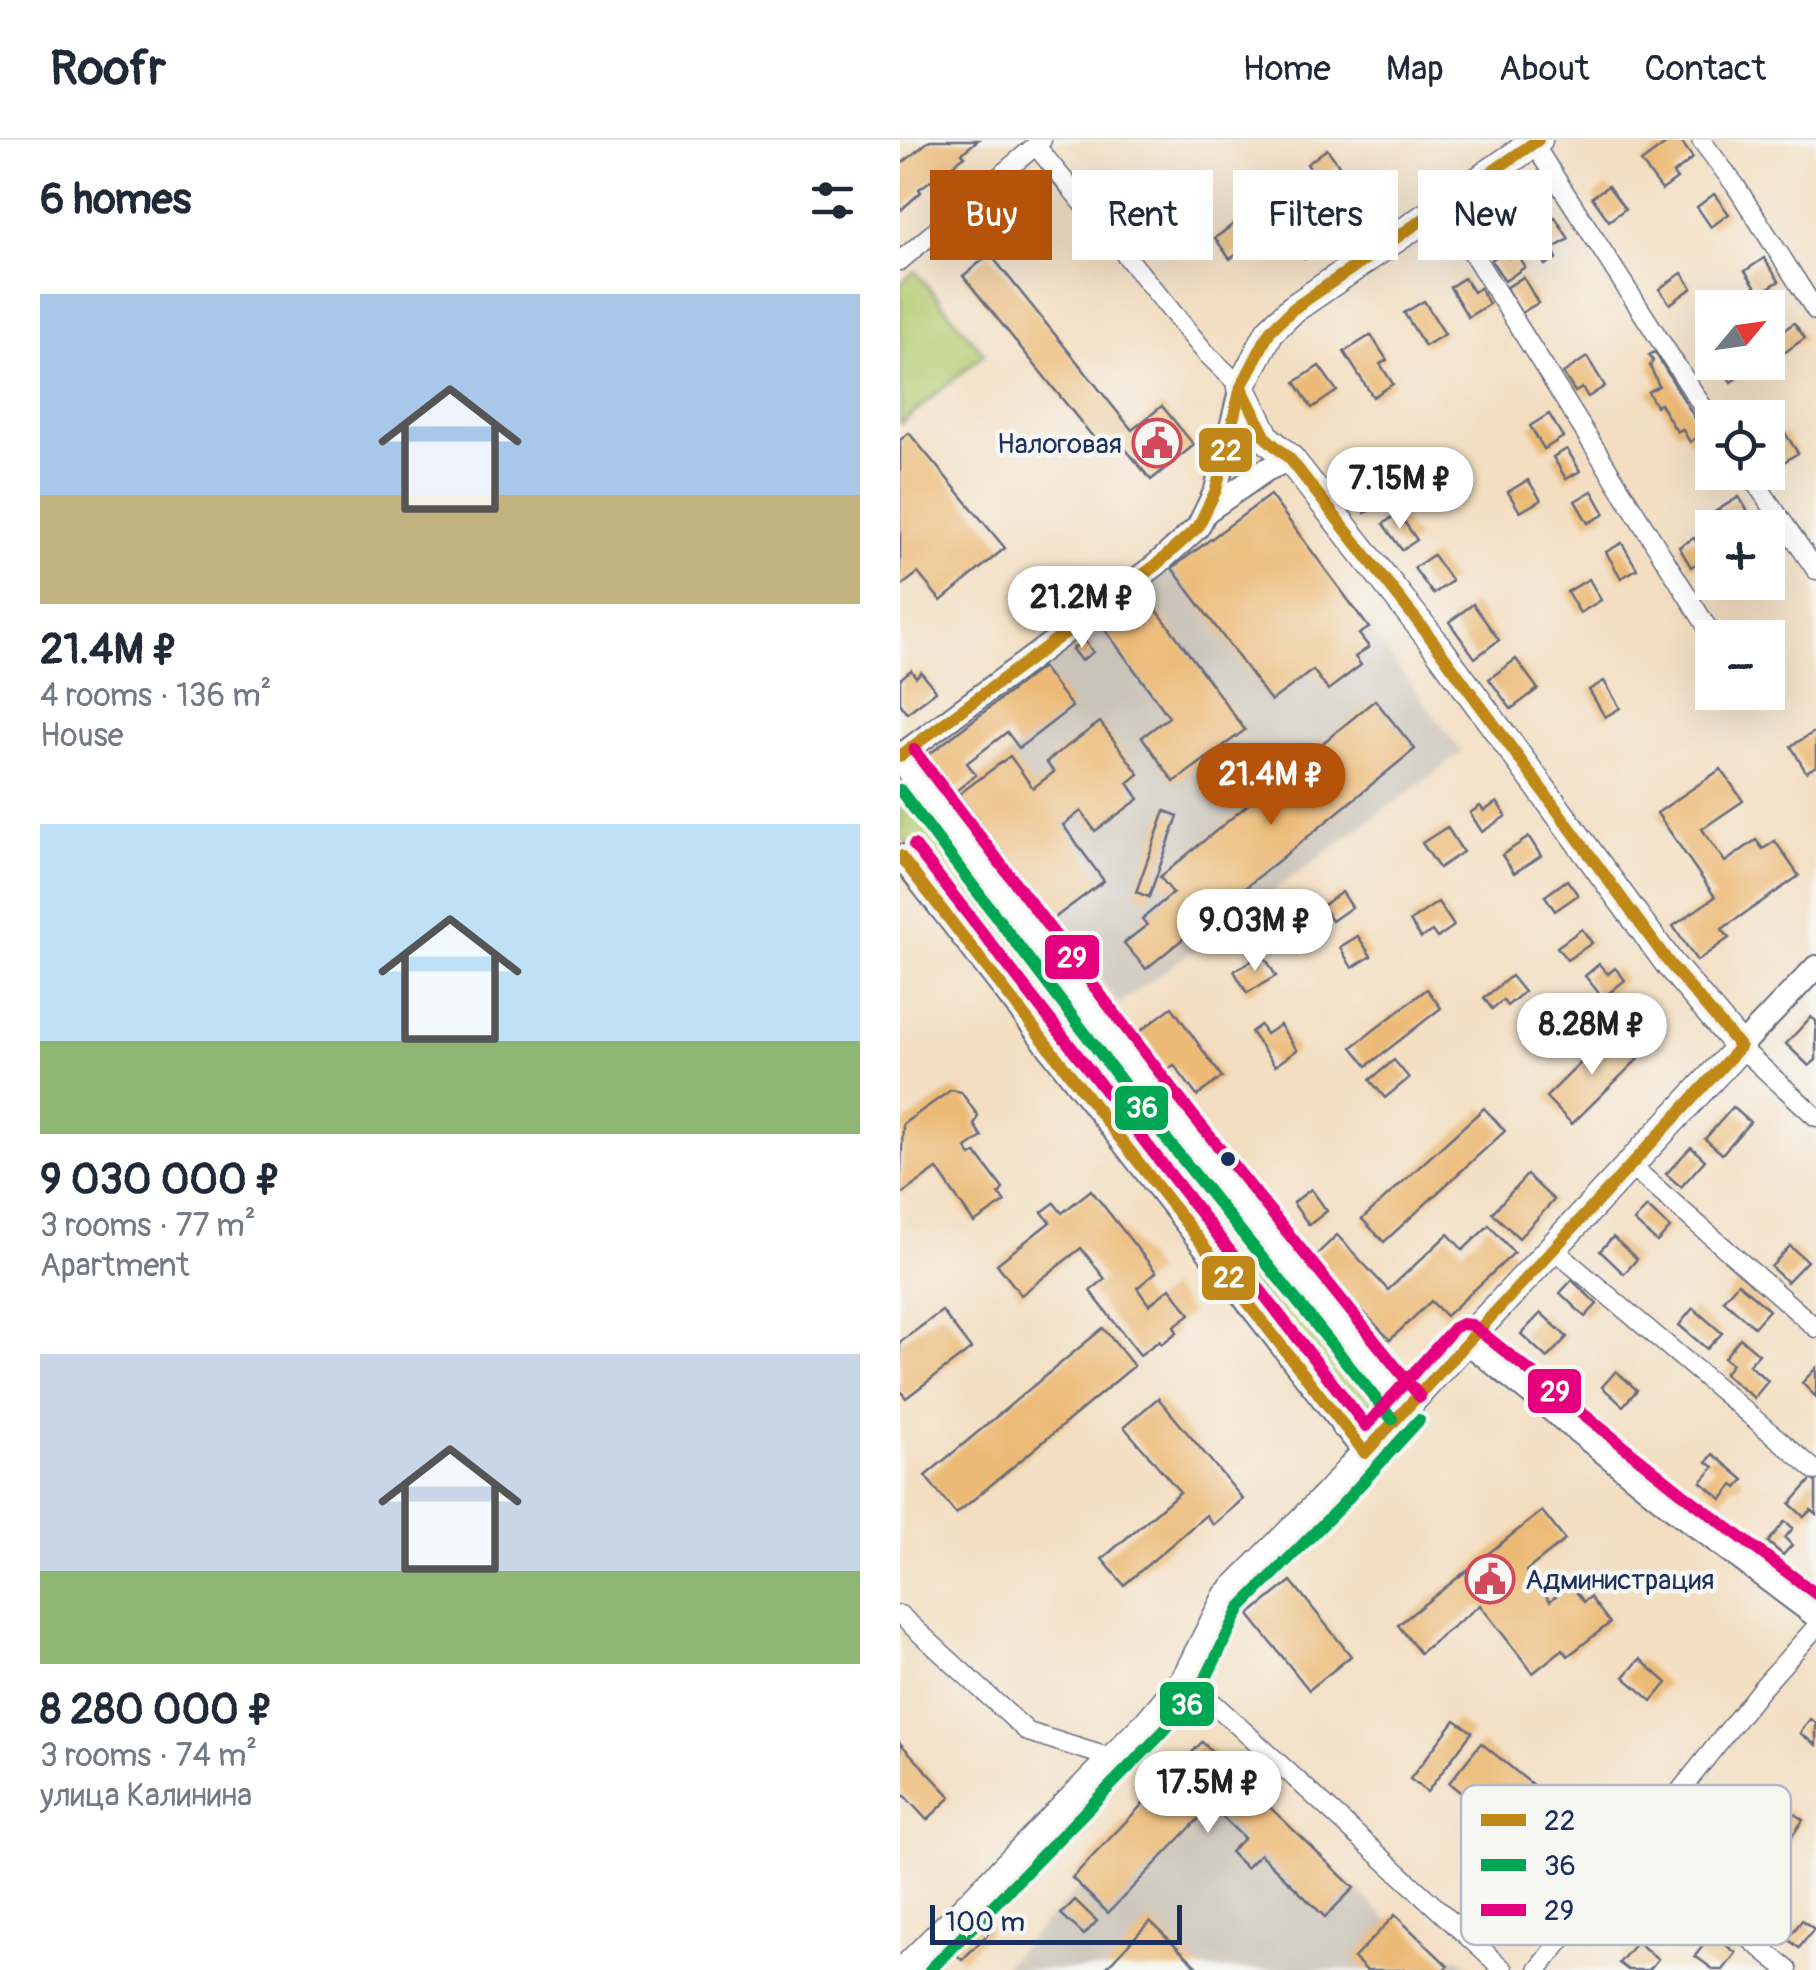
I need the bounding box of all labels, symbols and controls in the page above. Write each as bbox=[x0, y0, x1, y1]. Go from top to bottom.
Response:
text: Roofr bbox=[50, 39, 166, 99]
text: Home bbox=[1243, 47, 1331, 91]
text: Map bbox=[1386, 47, 1444, 91]
text: About bbox=[1499, 47, 1589, 91]
text: Contact bbox=[1644, 47, 1766, 91]
chip: Buy bbox=[930, 170, 1052, 260]
chip: Rent bbox=[1072, 170, 1213, 260]
chip: Filters bbox=[1233, 170, 1398, 260]
chip: New bbox=[1418, 170, 1552, 260]
icon: filters bbox=[805, 173, 860, 228]
text: 6 homes bbox=[40, 174, 191, 226]
north arrow bbox=[1695, 290, 1785, 380]
map controls bbox=[1695, 290, 1785, 710]
icon: home bbox=[360, 359, 540, 539]
button: locate bbox=[1695, 400, 1785, 490]
public building icon: Налоговая bbox=[1131, 417, 1183, 469]
line badge: 22 bbox=[1197, 426, 1254, 474]
place label: Налоговая bbox=[997, 427, 1122, 462]
text: 22 bbox=[1210, 434, 1242, 469]
pin: 7.15M ₽ bbox=[1308, 447, 1492, 532]
text: 7.15M ₽ bbox=[1349, 459, 1451, 499]
button: + bbox=[1695, 510, 1785, 600]
pin: 21.2M ₽ bbox=[990, 566, 1174, 651]
text: 21.2M ₽ bbox=[1030, 578, 1134, 618]
button: − bbox=[1695, 620, 1785, 710]
text: 21.4M ₽ bbox=[40, 624, 178, 676]
text: 4 rooms · 136 m² bbox=[40, 676, 272, 716]
text: House bbox=[40, 716, 124, 756]
pin: 21.4M ₽ bbox=[1179, 743, 1363, 828]
text: 21.4M ₽ bbox=[1218, 755, 1324, 795]
icon: home bbox=[360, 889, 540, 1069]
pin: 9.03M ₽ bbox=[1163, 889, 1347, 974]
text: 9.03M ₽ bbox=[1199, 901, 1311, 941]
line badge: 29 bbox=[1043, 933, 1101, 981]
text: 29 bbox=[1057, 941, 1087, 976]
pin: 8.28M ₽ bbox=[1500, 993, 1684, 1078]
text: 8.28M ₽ bbox=[1539, 1005, 1645, 1045]
line badge: 36 bbox=[1113, 1084, 1170, 1132]
text: 36 bbox=[1126, 1091, 1158, 1126]
unlabelled marker bbox=[1218, 1149, 1238, 1169]
text: 9 030 000 ₽ bbox=[40, 1154, 281, 1206]
text: 3 rooms · 77 m² bbox=[40, 1206, 256, 1246]
text: Apartment bbox=[40, 1246, 189, 1286]
line badge: 22 bbox=[1200, 1254, 1257, 1302]
text: 22 bbox=[1213, 1261, 1245, 1296]
line badge: 29 bbox=[1526, 1367, 1583, 1415]
text: 29 bbox=[1540, 1375, 1570, 1410]
icon: home bbox=[360, 1419, 540, 1599]
public building icon: Администрация bbox=[1464, 1553, 1516, 1605]
place label: Администрация bbox=[1525, 1563, 1714, 1598]
line badge: 36 bbox=[1158, 1680, 1216, 1728]
text: 8 280 000 ₽ bbox=[40, 1684, 273, 1736]
text: 36 bbox=[1171, 1688, 1203, 1723]
text: 3 rooms · 74 m² bbox=[40, 1736, 257, 1776]
pin: 17.5M ₽ bbox=[1116, 1751, 1300, 1836]
text: 17.5M ₽ bbox=[1157, 1763, 1259, 1803]
text: улица Калинина bbox=[40, 1776, 252, 1816]
legend bbox=[1461, 1785, 1791, 1945]
text: 22 bbox=[1544, 1804, 1575, 1839]
text: 36 bbox=[1544, 1849, 1576, 1884]
text: 29 bbox=[1544, 1894, 1574, 1929]
scale bar bbox=[930, 1900, 1182, 1944]
text: 100 m bbox=[945, 1905, 1025, 1940]

